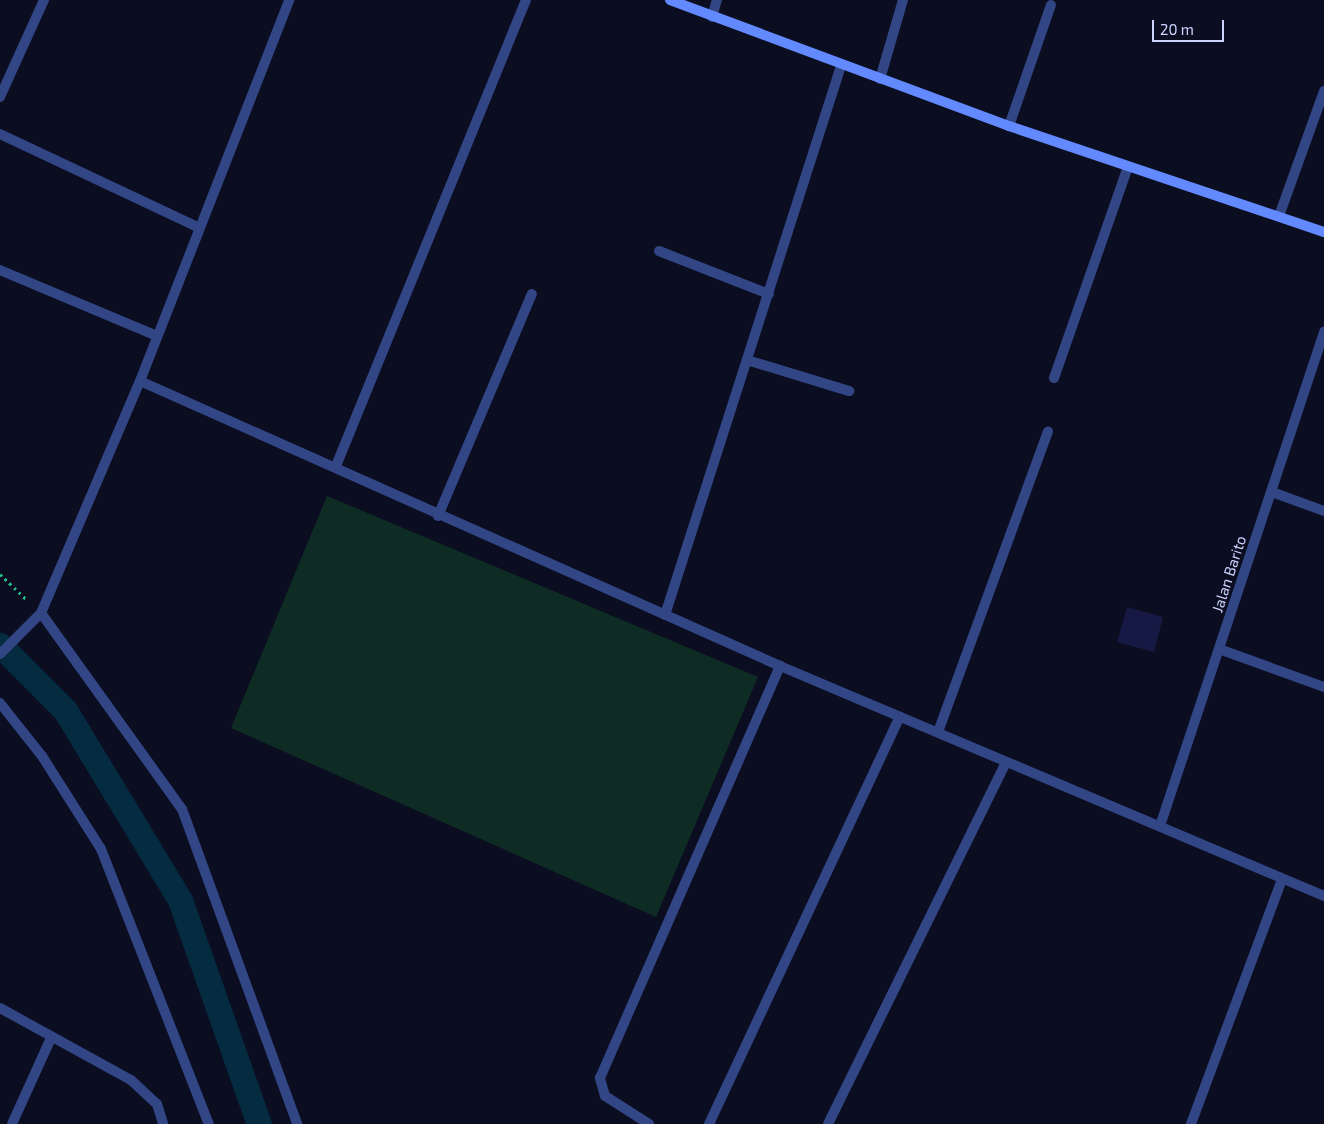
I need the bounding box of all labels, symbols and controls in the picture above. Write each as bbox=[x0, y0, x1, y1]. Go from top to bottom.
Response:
scale bar bbox=[1154, 10, 1226, 42]
text: 20 m bbox=[1160, 20, 1194, 38]
street label: Jalan Barito bbox=[1208, 533, 1250, 615]

